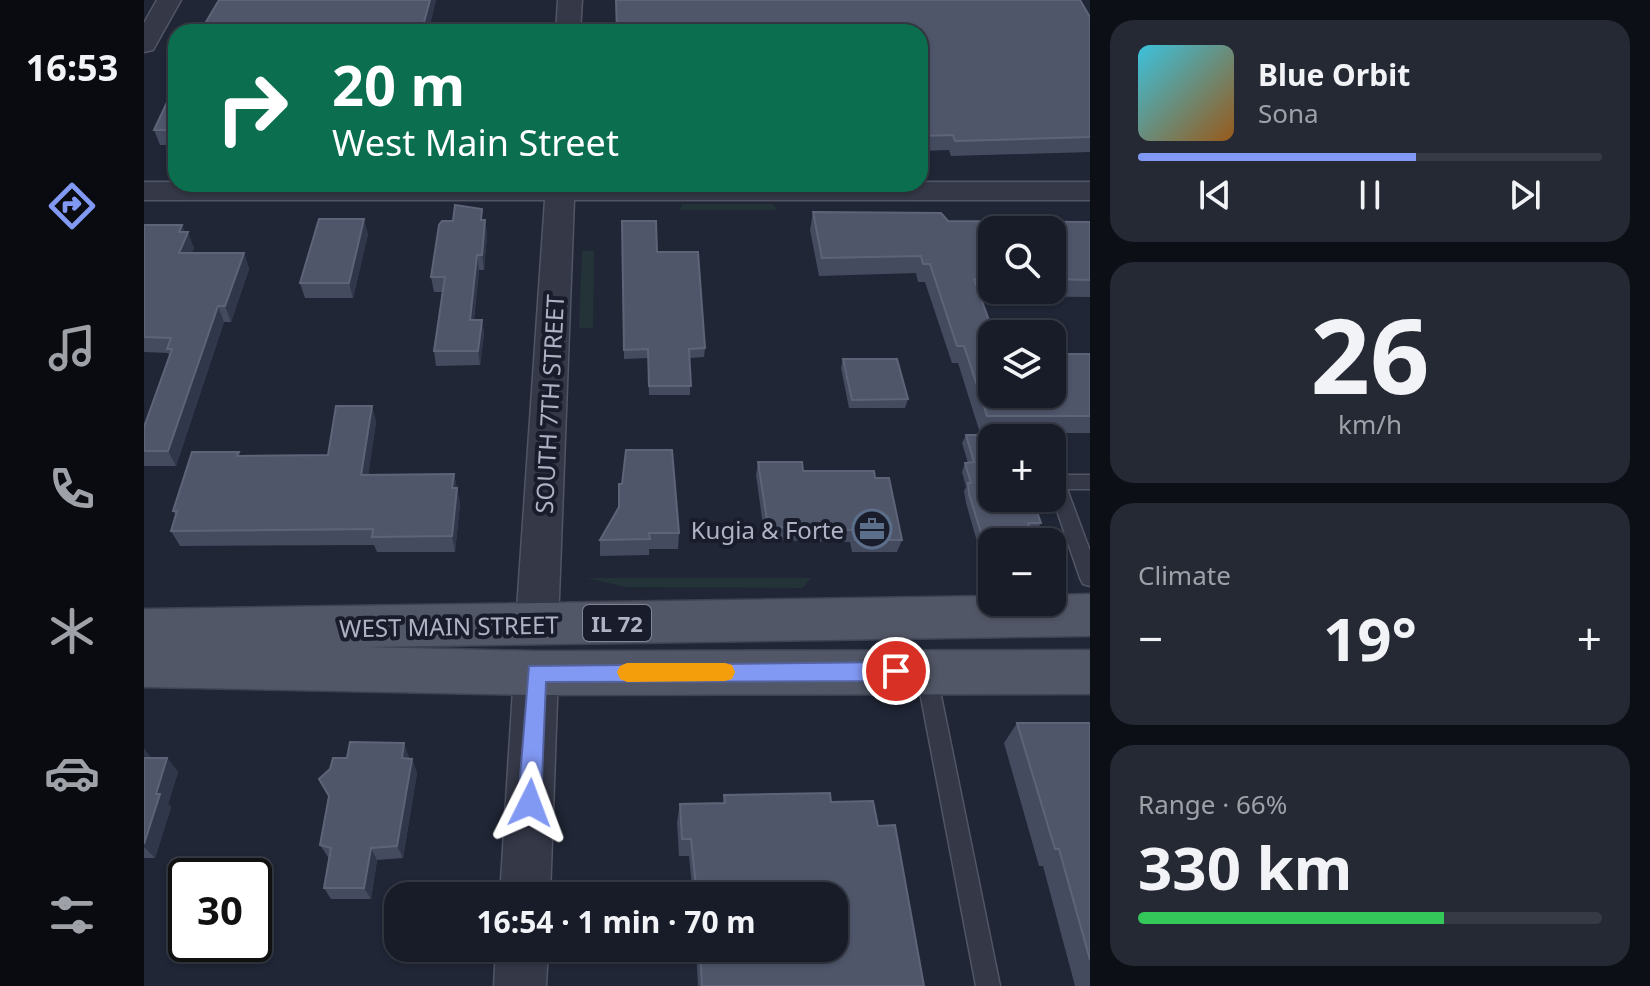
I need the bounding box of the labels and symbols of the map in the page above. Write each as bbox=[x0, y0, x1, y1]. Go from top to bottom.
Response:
street label: SOUTH 7TH STREET bbox=[527, 293, 571, 514]
office icon: Kugia & Forte bbox=[851, 508, 893, 550]
place label: Kugia & Forte bbox=[691, 513, 844, 546]
road number: IL 72 bbox=[583, 605, 651, 641]
street label: WEST MAIN STREET bbox=[339, 608, 560, 644]
pin bbox=[862, 637, 930, 705]
position arrow bbox=[488, 761, 572, 845]
speed limit sign: 30 bbox=[168, 858, 272, 962]

